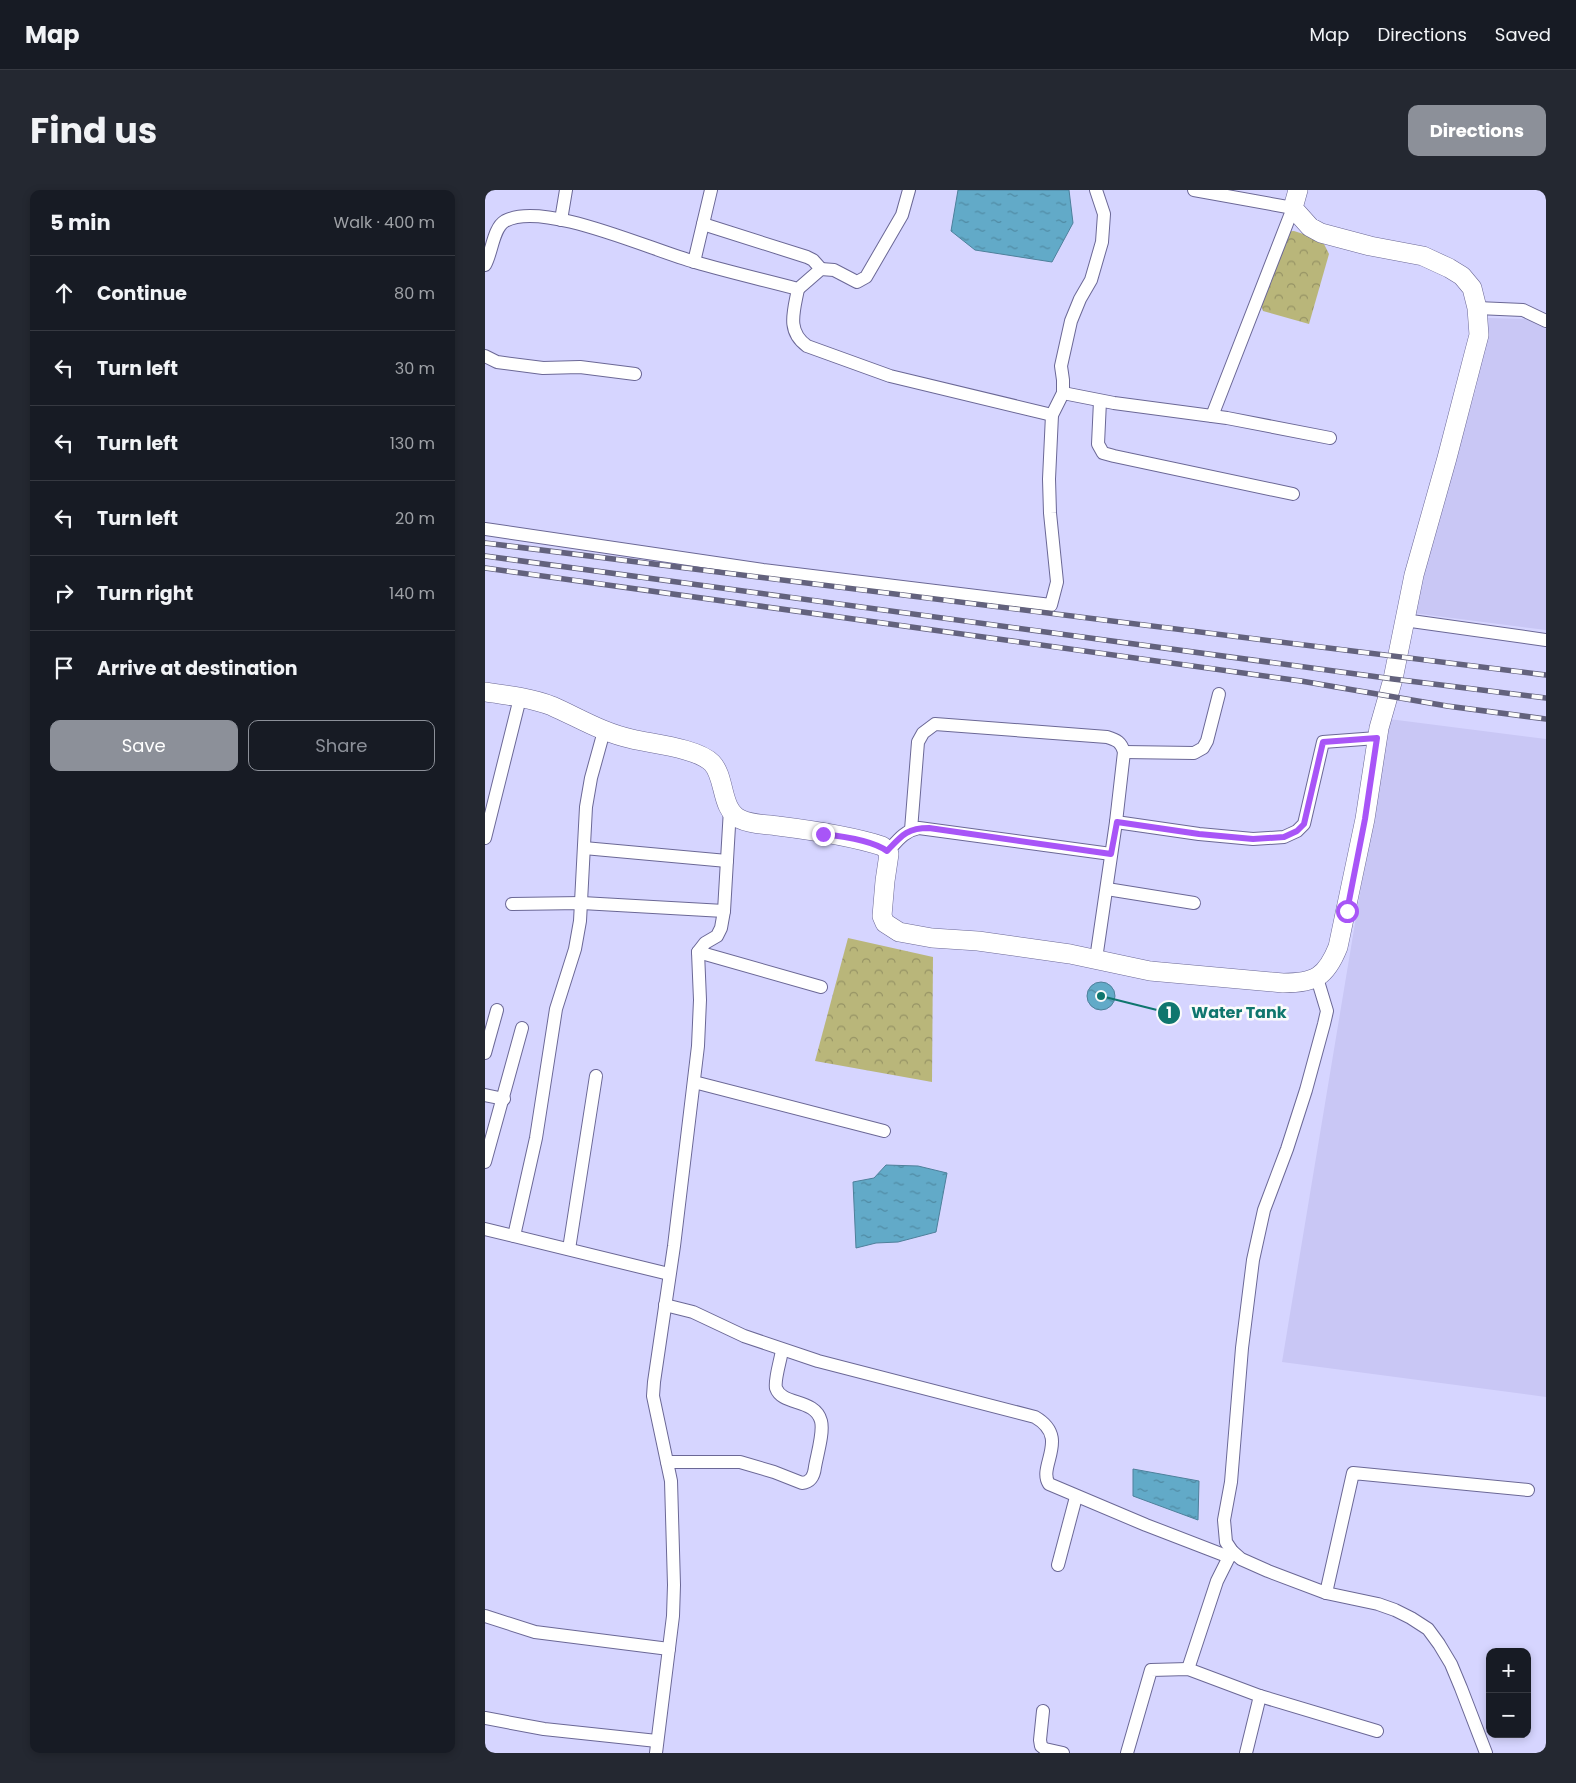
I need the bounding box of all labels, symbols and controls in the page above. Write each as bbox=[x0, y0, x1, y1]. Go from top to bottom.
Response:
text: Map bbox=[25, 18, 80, 51]
text: Map bbox=[1310, 22, 1349, 47]
text: Directions bbox=[1377, 22, 1467, 47]
text: Saved bbox=[1495, 22, 1551, 47]
button: Directions bbox=[1408, 105, 1546, 156]
text: Find us bbox=[30, 106, 157, 155]
text: 5 min bbox=[50, 208, 111, 237]
text: Walk · 400 m bbox=[334, 211, 435, 234]
icon: ahead bbox=[50, 279, 78, 307]
text: Continue bbox=[97, 280, 187, 307]
text: 80 m bbox=[394, 282, 435, 305]
icon: left bbox=[50, 354, 78, 382]
text: Turn left bbox=[97, 355, 178, 382]
text: 30 m bbox=[395, 357, 435, 380]
icon: left bbox=[50, 429, 78, 457]
text: Turn left bbox=[97, 430, 178, 457]
text: 130 m bbox=[390, 432, 435, 455]
icon: left bbox=[50, 504, 78, 532]
text: Turn left bbox=[97, 505, 178, 532]
text: 20 m bbox=[395, 507, 435, 530]
icon: right bbox=[50, 579, 78, 607]
text: Turn right bbox=[97, 580, 193, 607]
text: 140 m bbox=[389, 582, 435, 605]
icon: arrive bbox=[50, 654, 78, 682]
text: Arrive at destination bbox=[97, 655, 298, 682]
button: Save bbox=[50, 720, 238, 771]
button: Share bbox=[248, 720, 435, 771]
route end bbox=[812, 823, 835, 846]
route start bbox=[1336, 900, 1359, 923]
callout: Water Tank bbox=[1157, 997, 1297, 1028]
text: Water Tank bbox=[1191, 1001, 1287, 1024]
text: 1 bbox=[1166, 1002, 1172, 1023]
map controls bbox=[1486, 1648, 1531, 1738]
button: + bbox=[1486, 1648, 1531, 1693]
button: − bbox=[1486, 1693, 1531, 1738]

